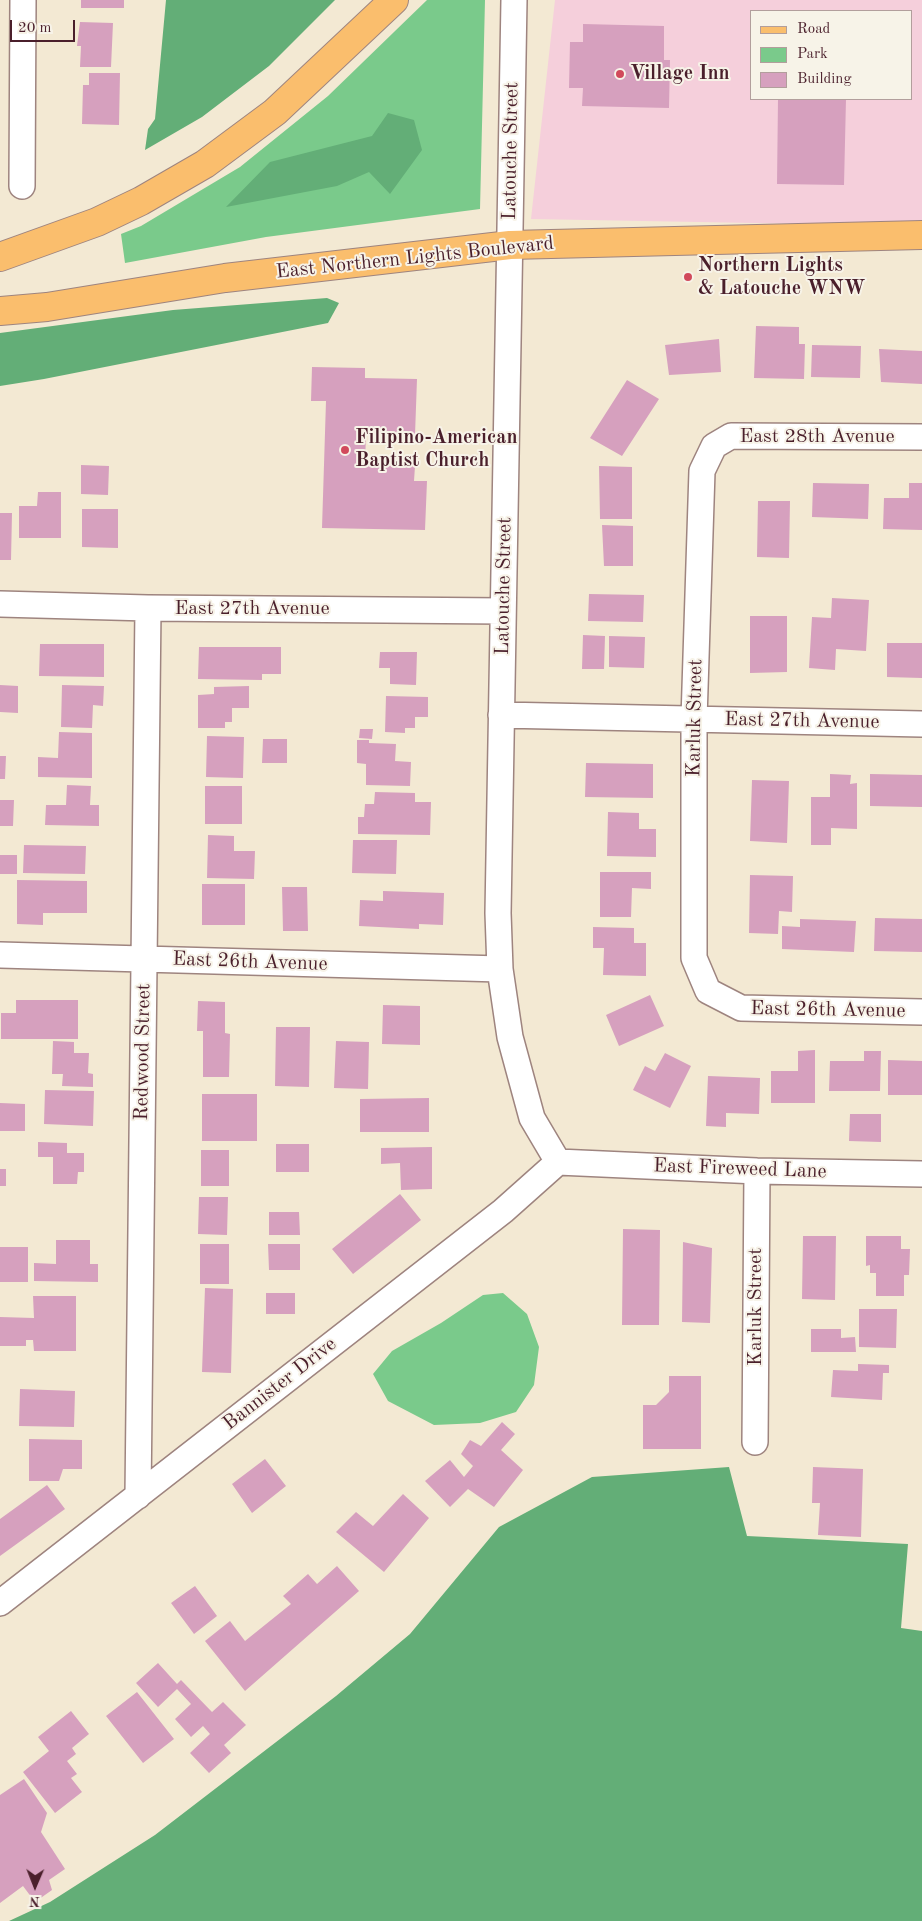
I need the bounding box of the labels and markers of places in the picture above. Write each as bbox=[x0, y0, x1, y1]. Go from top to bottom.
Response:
place label: Village Inn bbox=[630, 62, 730, 86]
marker: Village Inn bbox=[614, 68, 626, 80]
place label: Northern Lights & Latouche WNW bbox=[698, 254, 865, 301]
marker: Northern Lights & Latouche WNW bbox=[682, 271, 694, 283]
place label: Filipino-American Baptist Church bbox=[355, 426, 518, 473]
marker: Filipino-American Baptist Church bbox=[339, 444, 351, 456]

